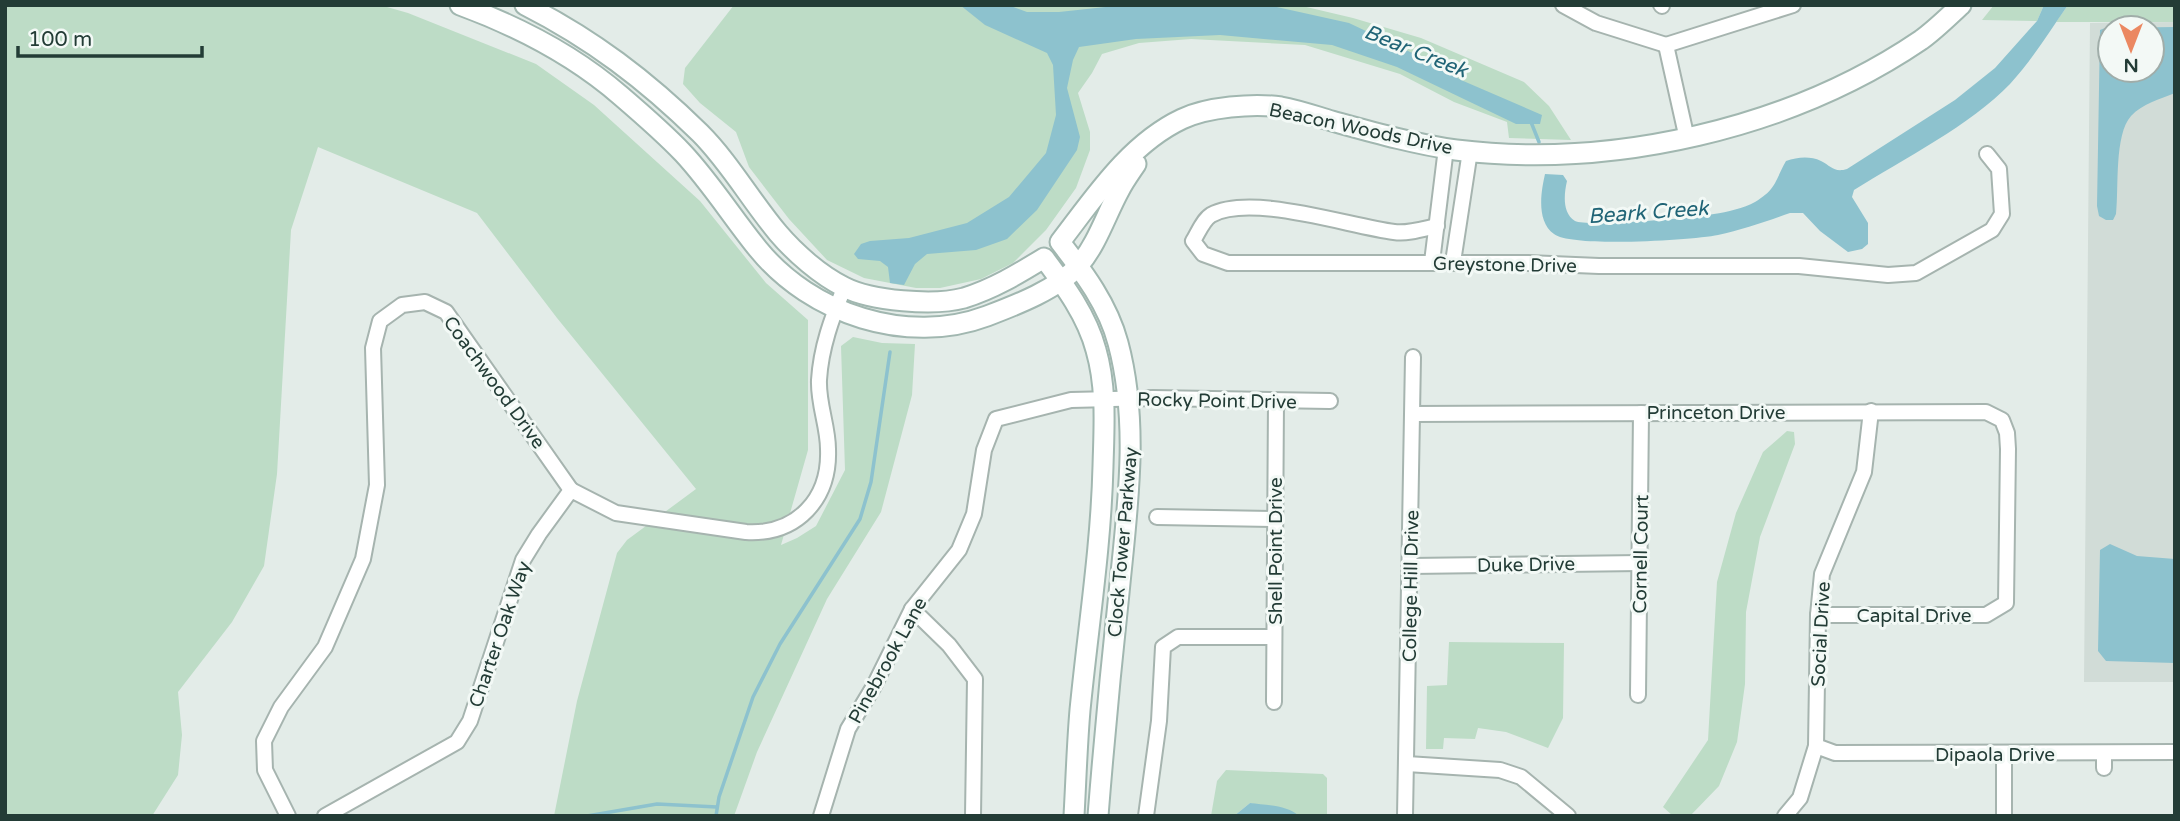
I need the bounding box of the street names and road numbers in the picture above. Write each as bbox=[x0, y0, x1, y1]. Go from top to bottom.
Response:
street label: Beacon Woods Drive bbox=[1267, 99, 1455, 159]
street label: Greystone Drive bbox=[1433, 253, 1577, 277]
street label: Coachwood Drive bbox=[439, 312, 550, 453]
street label: Rocky Point Drive bbox=[1137, 389, 1297, 413]
street label: Princeton Drive bbox=[1647, 402, 1786, 424]
street label: Clock Tower Parkway bbox=[1104, 446, 1142, 638]
street label: Shell Point Drive bbox=[1265, 477, 1287, 625]
street label: Cornell Court bbox=[1629, 494, 1653, 614]
street label: College Hill Drive bbox=[1399, 510, 1423, 662]
street label: Duke Drive bbox=[1477, 553, 1575, 577]
street label: Charter Oak Way bbox=[465, 558, 535, 710]
street label: Social Drive bbox=[1807, 581, 1835, 687]
street label: Pinebrook Lane bbox=[844, 593, 932, 727]
street label: Capital Drive bbox=[1856, 605, 1972, 627]
street label: Dipaola Drive bbox=[1935, 744, 2055, 766]

